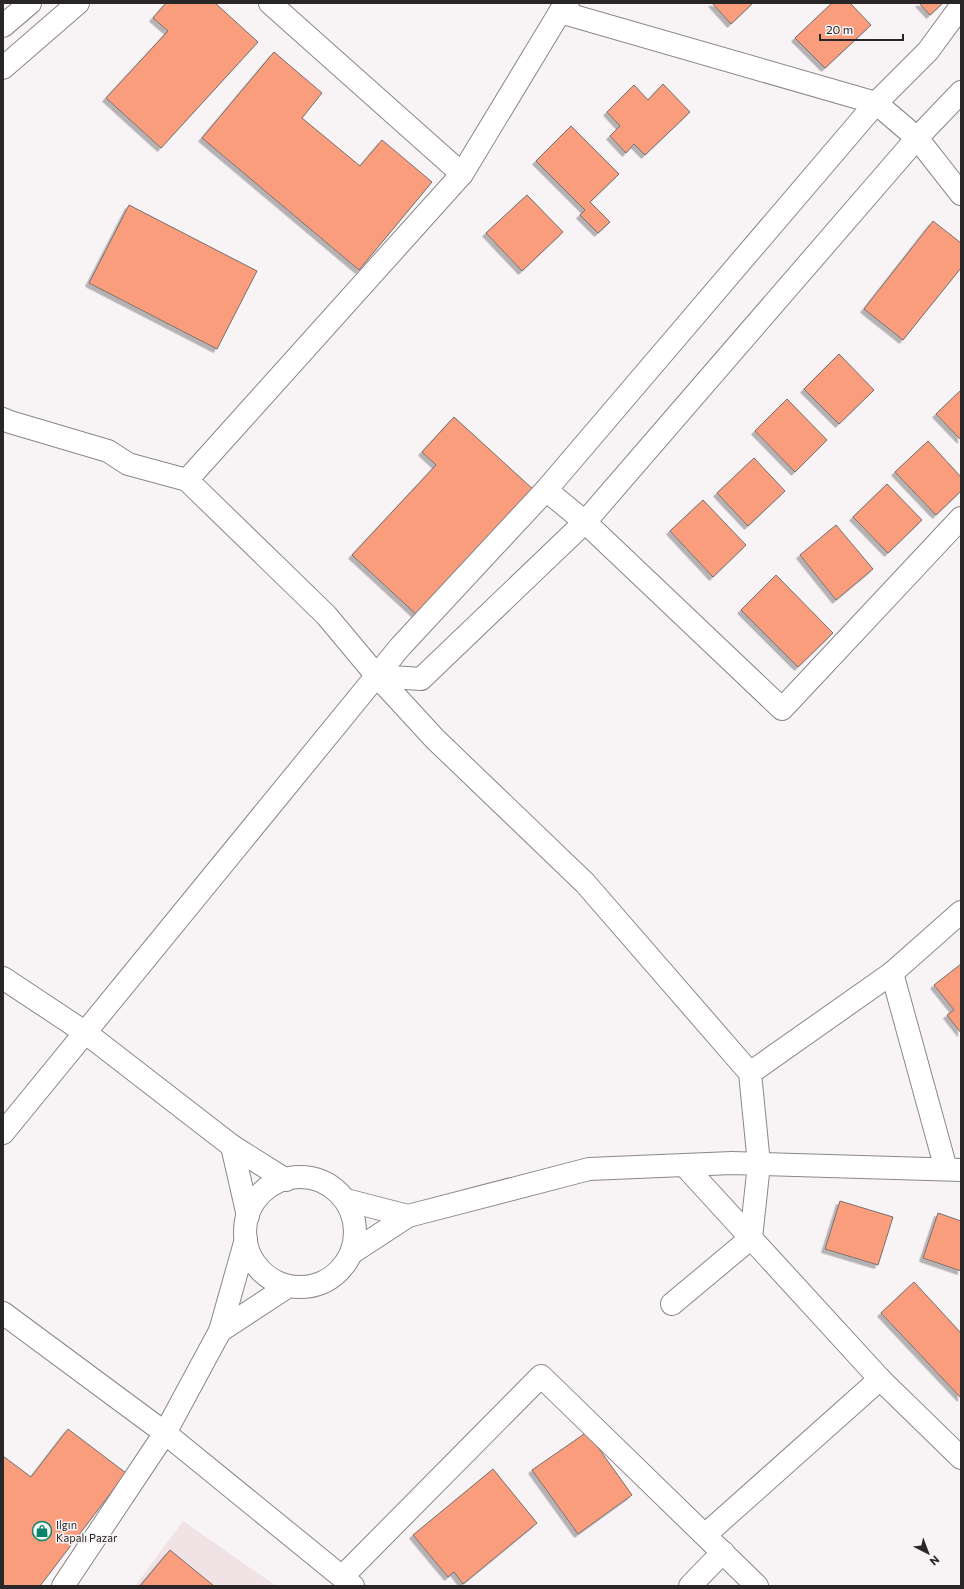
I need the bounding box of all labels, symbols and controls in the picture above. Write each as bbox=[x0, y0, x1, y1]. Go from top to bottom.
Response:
scale bar bbox=[820, 16, 903, 42]
text: 20 m bbox=[826, 22, 853, 36]
place label: Ilgın Kapalı Pazar bbox=[56, 1518, 118, 1544]
shop icon: Ilgın Kapalı Pazar bbox=[31, 1520, 53, 1542]
north arrow bbox=[908, 1533, 948, 1573]
text: N bbox=[928, 1553, 942, 1568]

